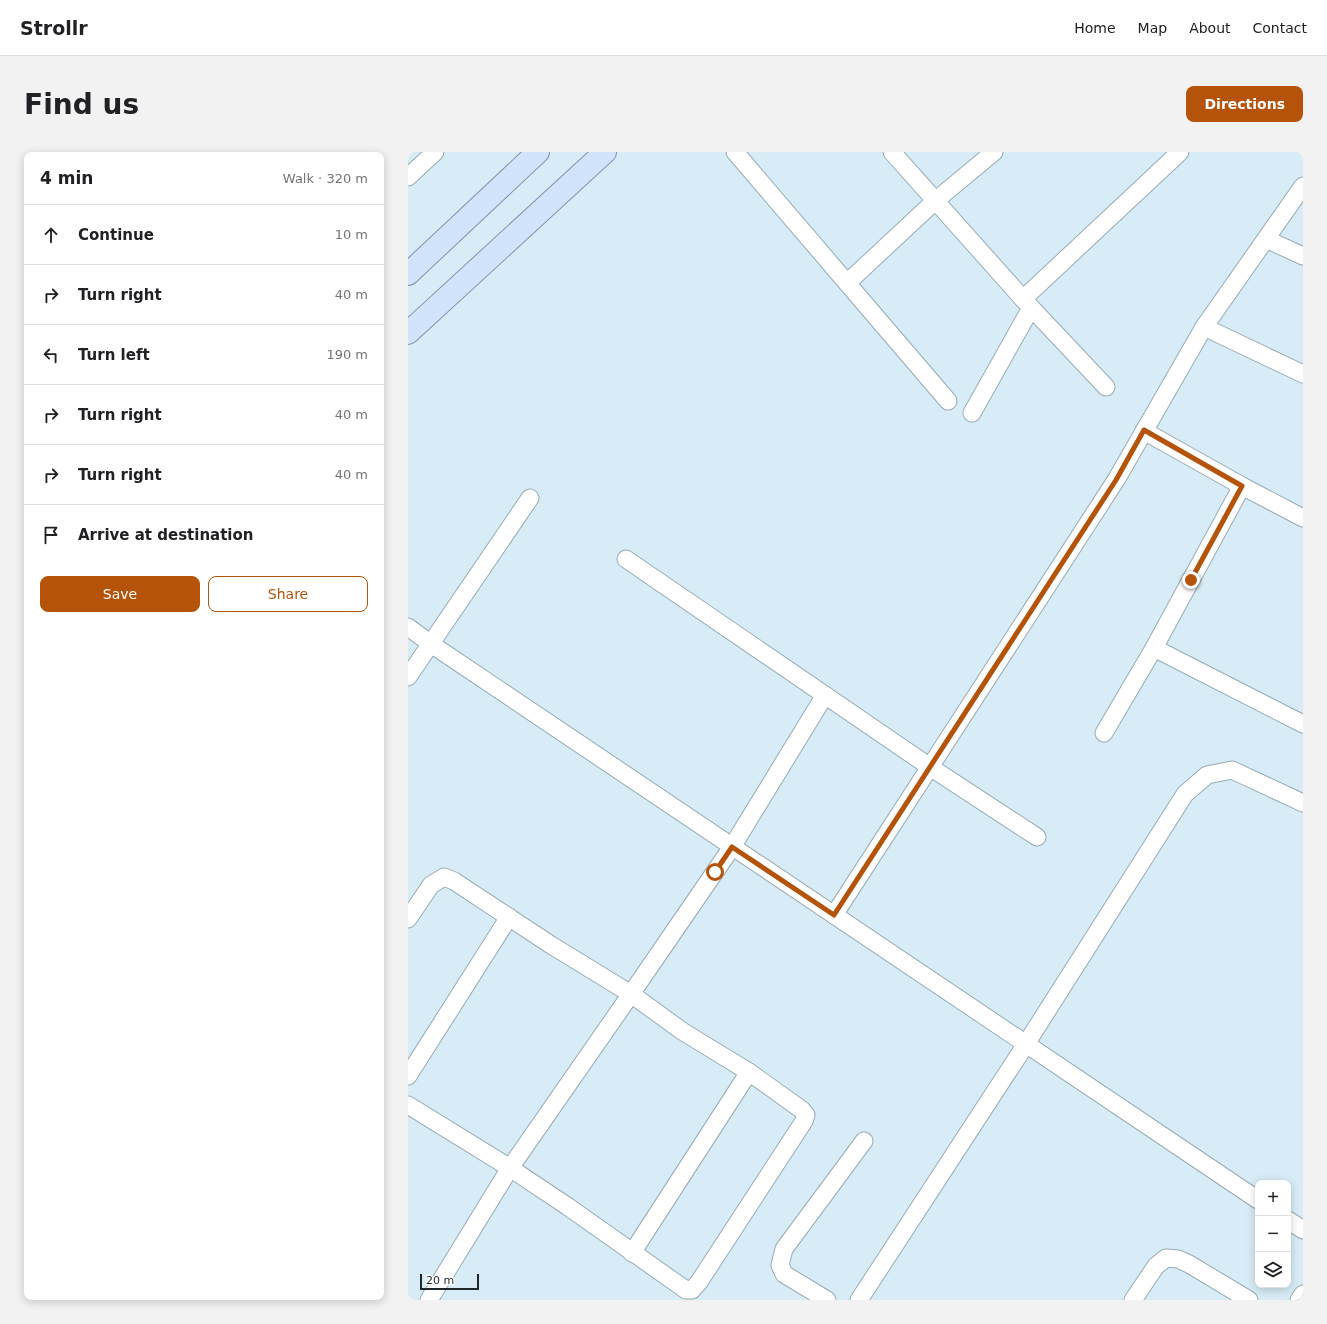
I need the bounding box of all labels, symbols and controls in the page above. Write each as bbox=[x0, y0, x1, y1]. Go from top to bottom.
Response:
text: Strollr bbox=[20, 17, 88, 39]
text: Home bbox=[1074, 20, 1116, 36]
text: Map bbox=[1138, 20, 1167, 36]
text: About bbox=[1189, 20, 1231, 36]
text: Contact bbox=[1253, 20, 1307, 36]
button: Directions bbox=[1186, 86, 1303, 122]
text: Find us bbox=[24, 88, 139, 121]
text: 4 min bbox=[40, 168, 93, 188]
text: Walk · 320 m bbox=[283, 171, 368, 186]
icon: ahead bbox=[40, 224, 62, 246]
text: Continue bbox=[78, 226, 154, 244]
text: 10 m bbox=[335, 227, 368, 242]
icon: right bbox=[40, 284, 62, 306]
text: Turn right bbox=[78, 286, 162, 304]
text: 40 m bbox=[335, 287, 368, 302]
icon: left bbox=[40, 344, 62, 366]
text: Turn left bbox=[78, 346, 150, 364]
text: 190 m bbox=[326, 347, 368, 362]
icon: right bbox=[40, 404, 62, 426]
text: Turn right bbox=[78, 406, 162, 424]
text: 40 m bbox=[335, 407, 368, 422]
icon: right bbox=[40, 464, 62, 486]
text: Turn right bbox=[78, 466, 162, 484]
text: 40 m bbox=[335, 467, 368, 482]
icon: arrive bbox=[40, 524, 62, 546]
text: Arrive at destination bbox=[78, 526, 253, 544]
route end bbox=[1182, 571, 1200, 589]
button: Save bbox=[40, 576, 200, 612]
button: Share bbox=[208, 576, 368, 612]
route start bbox=[706, 863, 724, 881]
map controls bbox=[1255, 1180, 1291, 1288]
button: + bbox=[1255, 1180, 1291, 1216]
button: − bbox=[1255, 1216, 1291, 1252]
button: layers bbox=[1255, 1252, 1291, 1288]
scale bar bbox=[420, 1272, 479, 1291]
text: 20 m bbox=[426, 1274, 454, 1287]

